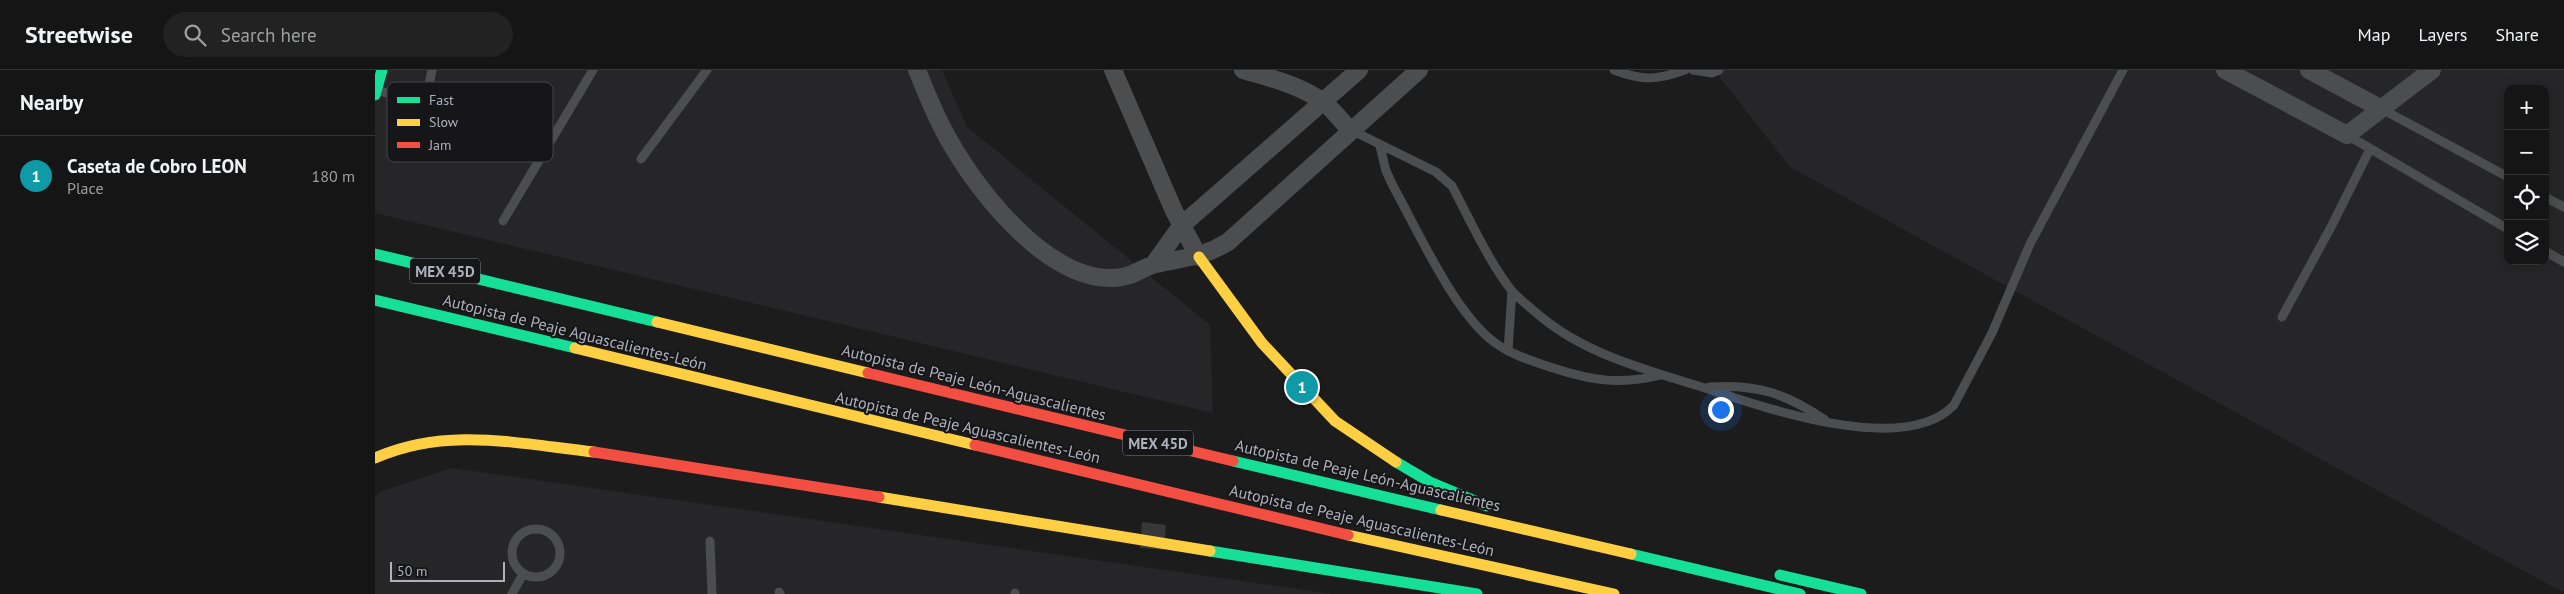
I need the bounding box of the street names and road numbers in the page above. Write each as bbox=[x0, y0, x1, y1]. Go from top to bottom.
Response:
road number: MEX 45D bbox=[410, 258, 480, 284]
street label: Autopista de Peaje Aguascalientes-León bbox=[441, 289, 709, 375]
street label: Autopista de Peaje León-Aguascalientes bbox=[840, 339, 1109, 425]
street label: Autopista de Peaje Aguascalientes-León bbox=[834, 387, 1102, 467]
road number: MEX 45D bbox=[1123, 430, 1193, 456]
street label: Autopista de Peaje León-Aguascalientes bbox=[1233, 435, 1503, 515]
street label: Autopista de Peaje Aguascalientes-León bbox=[1228, 480, 1496, 560]

